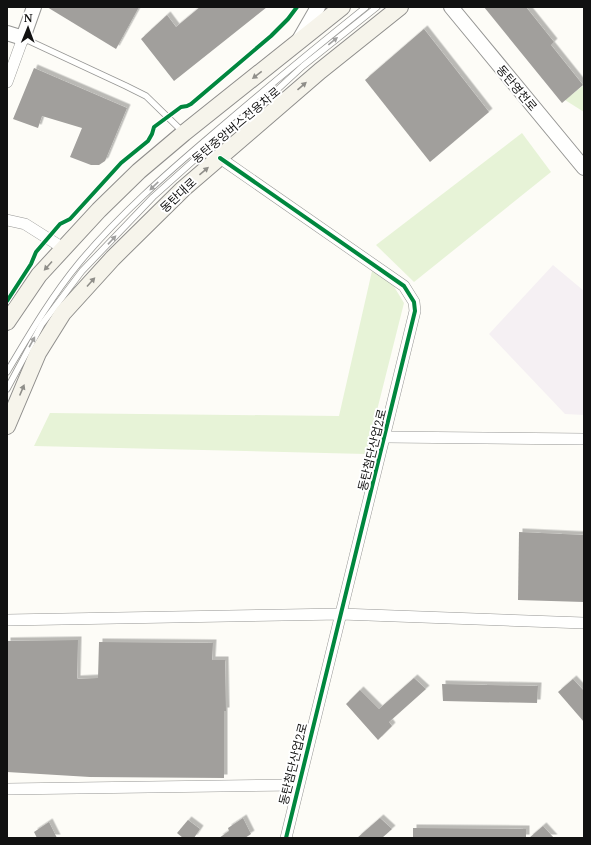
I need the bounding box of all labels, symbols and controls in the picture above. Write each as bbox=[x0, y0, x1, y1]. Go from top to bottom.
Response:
north arrow bbox=[8, 8, 48, 48]
text: N bbox=[24, 10, 33, 25]
one-way arrow bbox=[328, 37, 339, 46]
street label: 동탄영천로 bbox=[493, 61, 541, 115]
one-way arrow bbox=[251, 70, 262, 79]
one-way arrow bbox=[298, 82, 307, 91]
street label: 동탄중앙버스전용차로 bbox=[188, 83, 284, 167]
one-way arrow bbox=[199, 166, 209, 175]
street label: 동탄대로 bbox=[156, 174, 200, 216]
one-way arrow bbox=[149, 181, 159, 190]
one-way arrow bbox=[107, 235, 116, 245]
one-way arrow bbox=[43, 260, 52, 271]
one-way arrow bbox=[87, 276, 96, 287]
one-way arrow bbox=[29, 336, 36, 348]
one-way arrow bbox=[20, 384, 26, 396]
street label: 동탄첨단산업2로 bbox=[354, 407, 390, 493]
street label: 동탄첨단산업2로 bbox=[275, 721, 311, 807]

